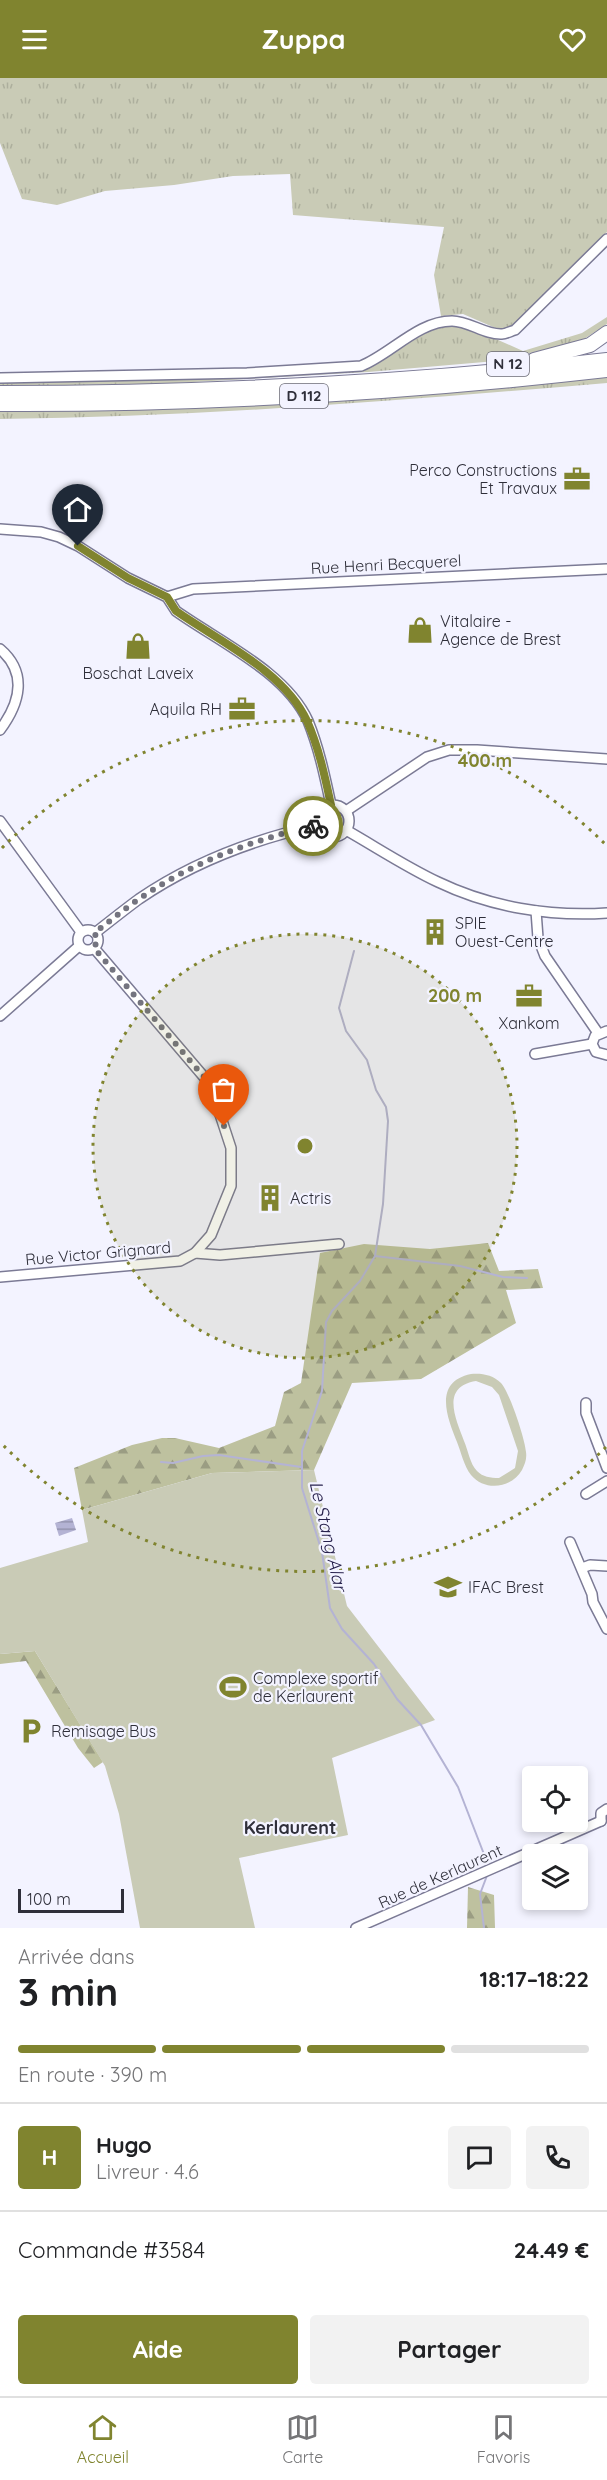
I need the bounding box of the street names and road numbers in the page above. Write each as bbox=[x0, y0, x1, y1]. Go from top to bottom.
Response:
road number: N 12 bbox=[487, 352, 529, 376]
road number: D 112 bbox=[280, 384, 328, 408]
street label: Rue Henri Becquerel bbox=[310, 550, 462, 578]
street label: Rue Victor Grignard bbox=[24, 1237, 172, 1269]
street label: Rue de Kerlaurent bbox=[375, 1840, 505, 1912]

